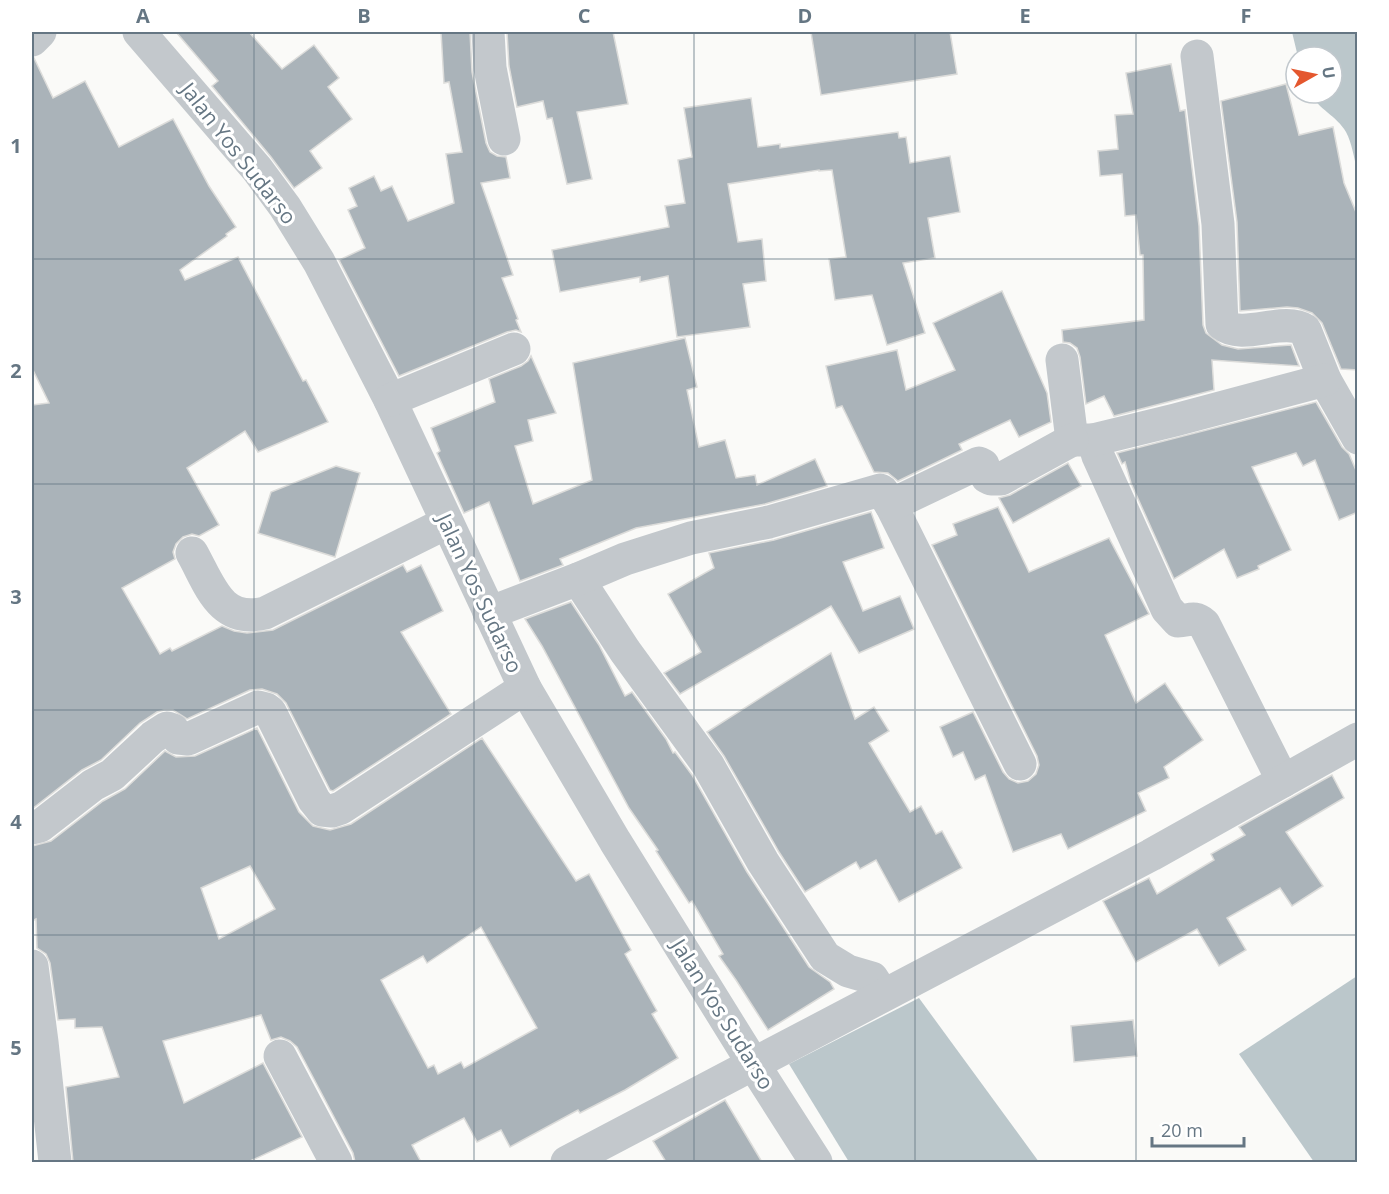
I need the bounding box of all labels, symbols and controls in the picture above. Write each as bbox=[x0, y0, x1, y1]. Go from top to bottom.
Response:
text: A bbox=[136, 2, 150, 29]
text: B bbox=[357, 2, 371, 29]
text: C bbox=[578, 2, 591, 29]
text: D bbox=[798, 2, 812, 29]
text: E bbox=[1019, 2, 1031, 29]
text: F bbox=[1241, 2, 1251, 29]
north arrow bbox=[1284, 45, 1344, 105]
text: U bbox=[1317, 65, 1341, 80]
street label: Jalan Yos Sudarso bbox=[174, 75, 303, 230]
text: 1 bbox=[10, 132, 22, 159]
text: 2 bbox=[10, 357, 22, 384]
street label: Jalan Yos Sudarso bbox=[430, 507, 529, 677]
text: 3 bbox=[10, 583, 22, 610]
text: 4 bbox=[10, 808, 22, 835]
street label: Jalan Yos Sudarso bbox=[664, 932, 781, 1095]
text: 5 bbox=[10, 1034, 22, 1061]
scale bar bbox=[1152, 1110, 1244, 1148]
text: 20 m bbox=[1161, 1118, 1203, 1142]

